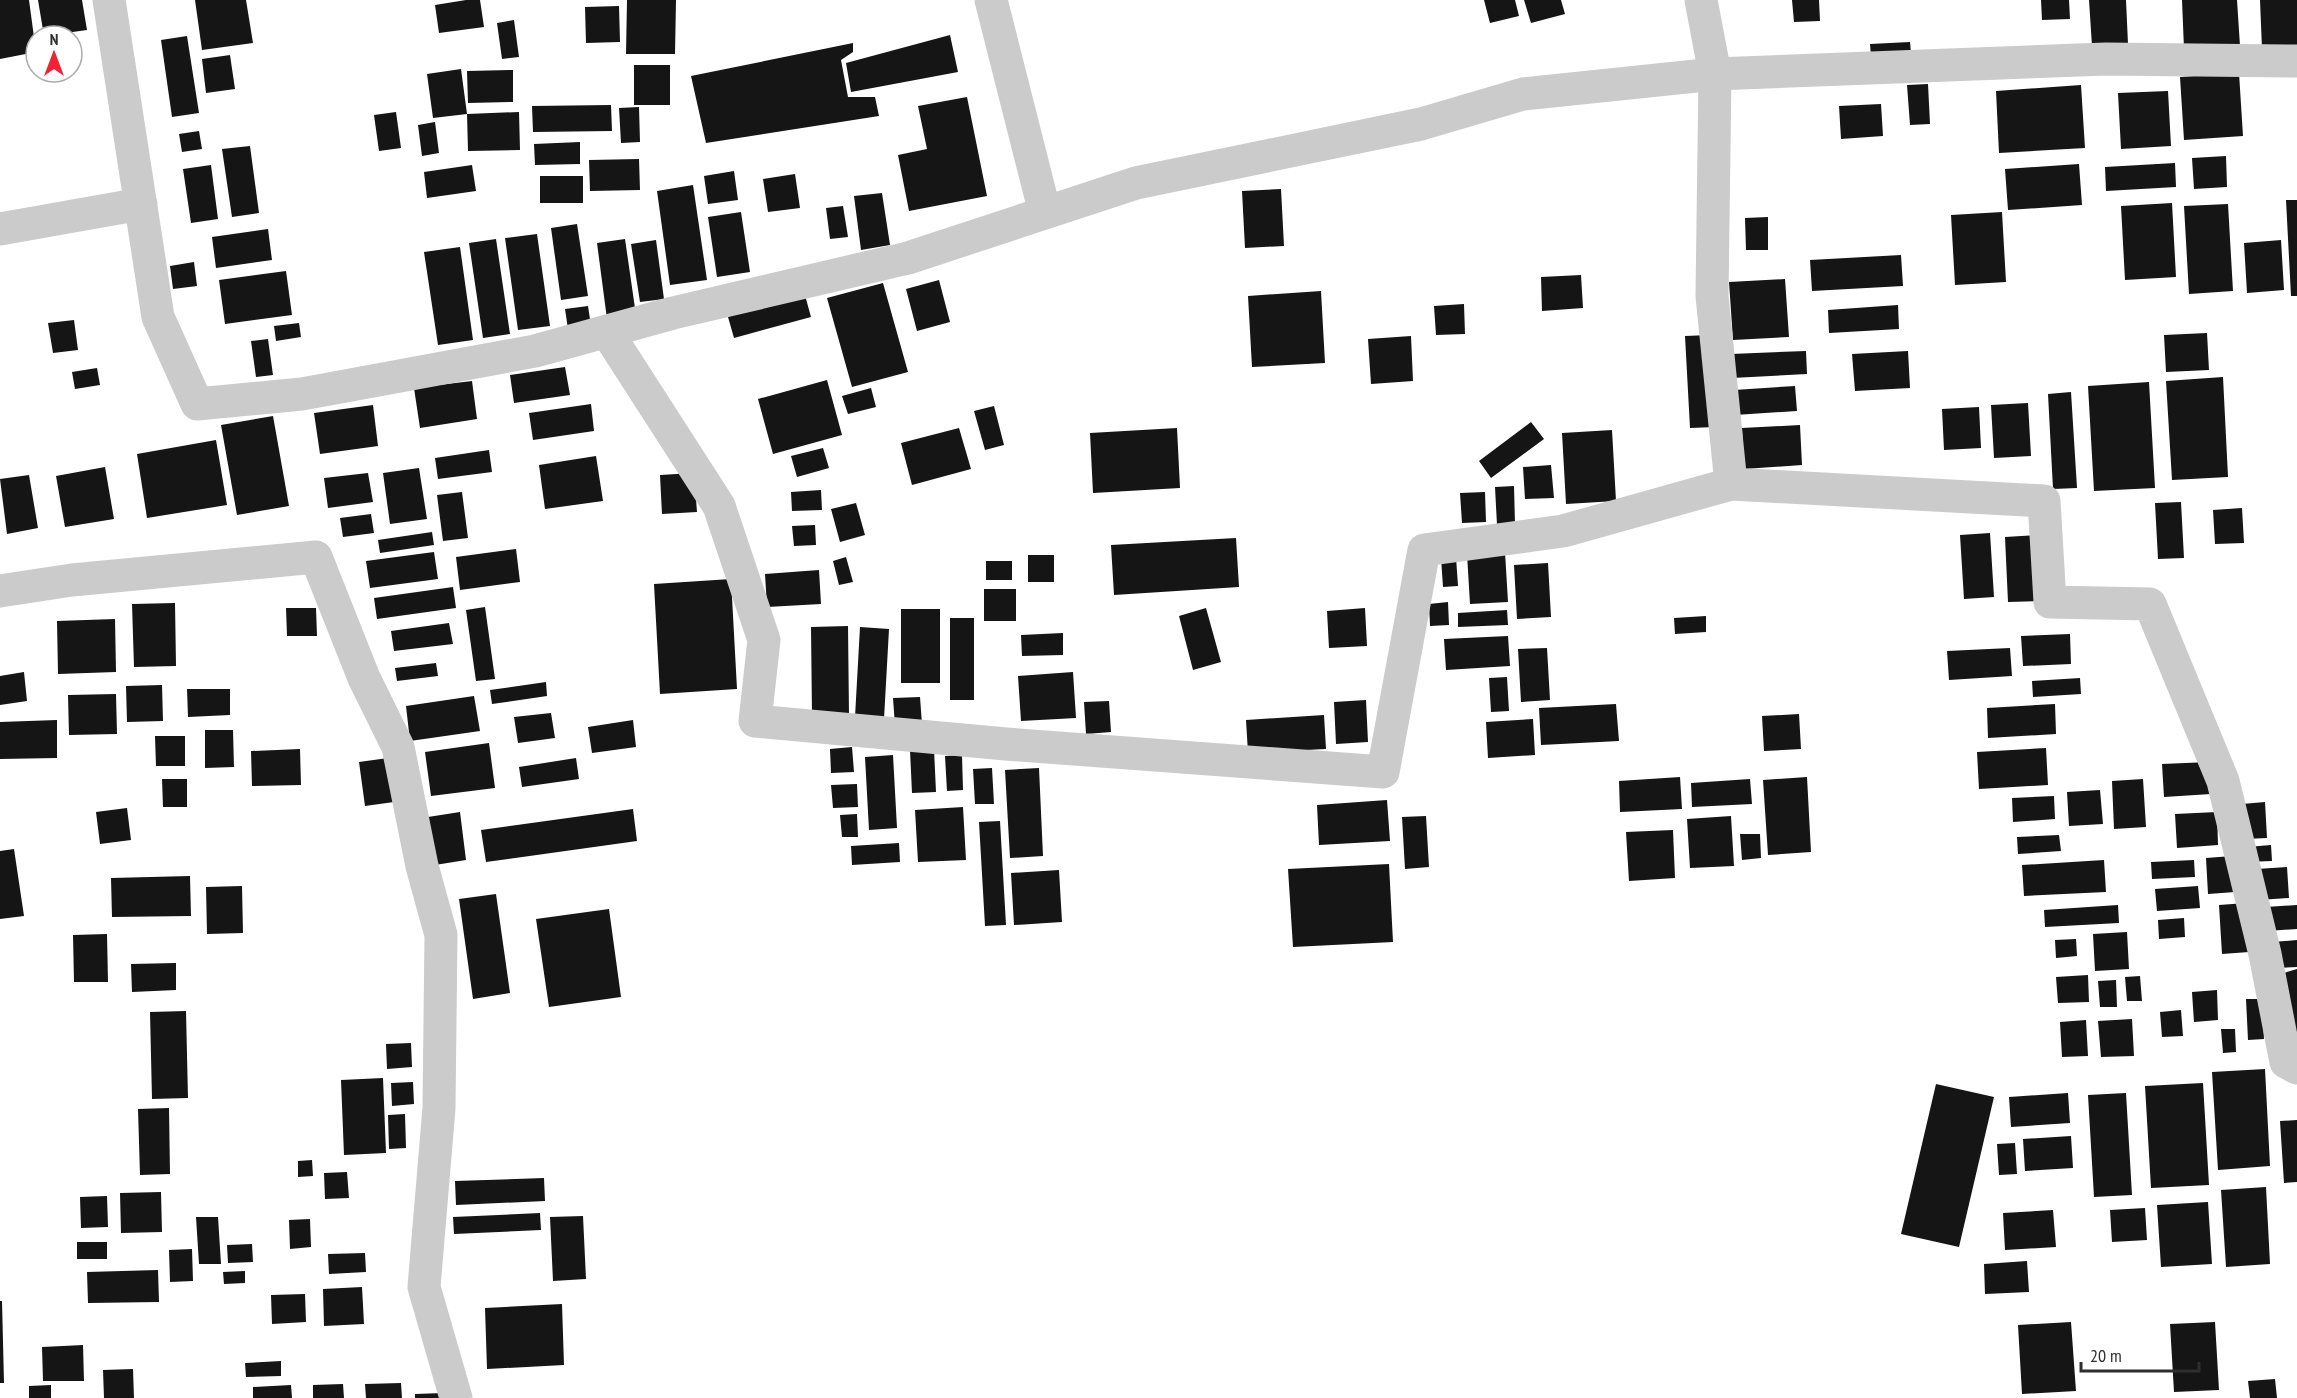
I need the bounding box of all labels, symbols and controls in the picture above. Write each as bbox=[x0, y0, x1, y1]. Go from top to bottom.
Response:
north arrow bbox=[24, 24, 84, 84]
text: N bbox=[50, 29, 58, 49]
scale bar bbox=[2081, 1335, 2200, 1373]
text: 20 m bbox=[2090, 1344, 2122, 1367]

